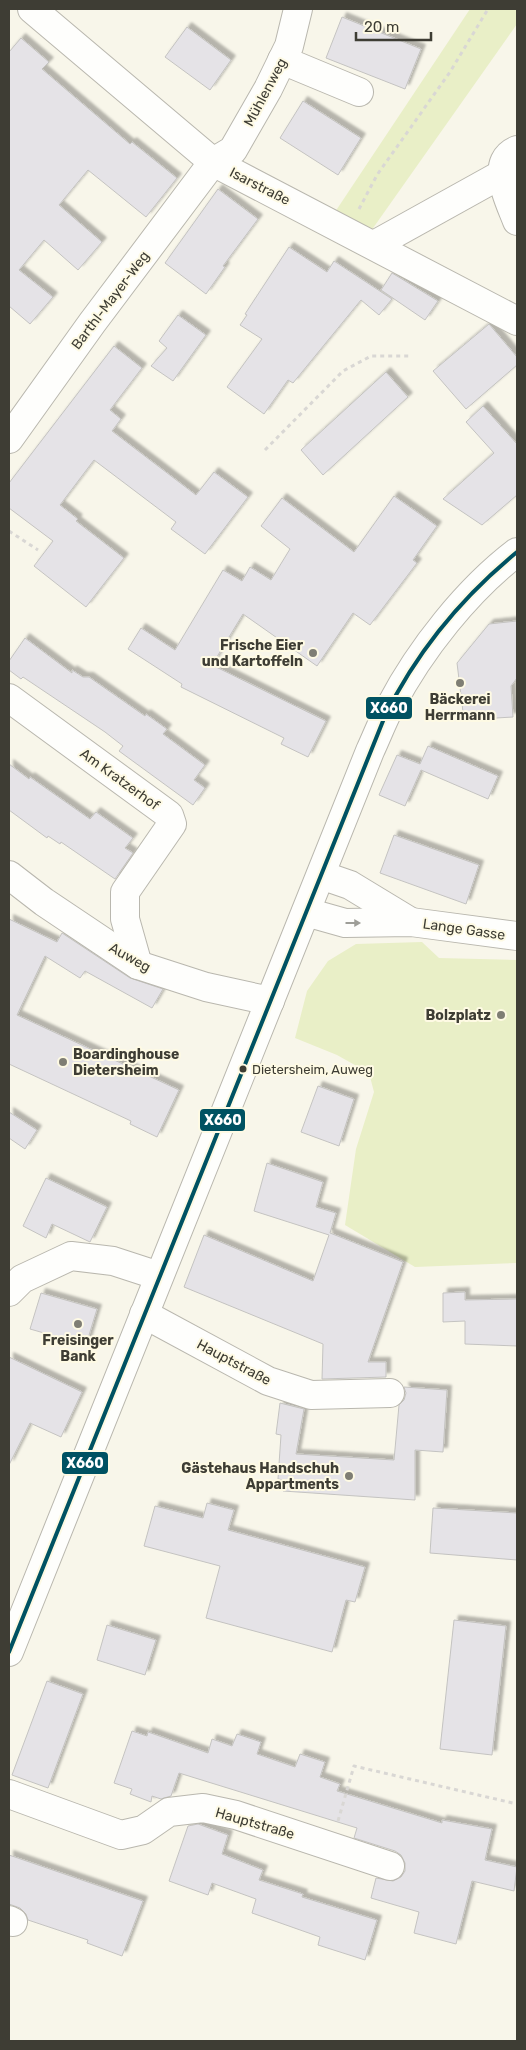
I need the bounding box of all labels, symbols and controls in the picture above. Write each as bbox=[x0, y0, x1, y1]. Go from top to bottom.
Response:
scale bar bbox=[356, 10, 431, 42]
text: 20 m bbox=[364, 18, 399, 36]
street label: Mühlenweg bbox=[240, 55, 291, 129]
street label: Isarstraße bbox=[227, 164, 293, 209]
street label: Barthl-Mayer-Weg bbox=[68, 248, 153, 353]
place label: Frische Eier und Kartoffeln bbox=[202, 637, 304, 670]
marker: Frische Eier und Kartoffeln bbox=[307, 647, 319, 659]
marker: Bäckerei Herrmann bbox=[454, 677, 466, 689]
place label: Bäckerei Herrmann bbox=[425, 691, 495, 724]
line badge: X660 bbox=[365, 696, 413, 720]
text: X660 bbox=[370, 700, 408, 717]
street label: Am Kratzerhof bbox=[77, 745, 163, 814]
street label: Lange Gasse bbox=[422, 915, 506, 944]
one-way arrow bbox=[345, 919, 361, 927]
street label: Auweg bbox=[106, 939, 154, 976]
place label: Bolzplatz bbox=[426, 1007, 491, 1024]
marker: Bolzplatz bbox=[495, 1009, 507, 1021]
place label: Boardinghouse Dietersheim bbox=[73, 1046, 179, 1079]
marker: Boardinghouse Dietersheim bbox=[57, 1056, 69, 1068]
place label: Dietersheim, Auweg bbox=[252, 1062, 373, 1078]
marker: Dietersheim, Auweg bbox=[238, 1064, 248, 1074]
line badge: X660 bbox=[199, 1108, 246, 1132]
text: X660 bbox=[204, 1112, 242, 1129]
marker: Freisinger Bank bbox=[72, 1318, 84, 1330]
place label: Freisinger Bank bbox=[42, 1332, 114, 1365]
street label: Hauptstraße bbox=[194, 1336, 274, 1389]
line badge: X660 bbox=[61, 1451, 109, 1475]
text: X660 bbox=[66, 1455, 104, 1472]
place label: Gästehaus Handschuh Appartments bbox=[181, 1460, 339, 1493]
marker: Gästehaus Handschuh Appartments bbox=[343, 1470, 355, 1482]
street label: Hauptstraße bbox=[213, 1804, 297, 1843]

